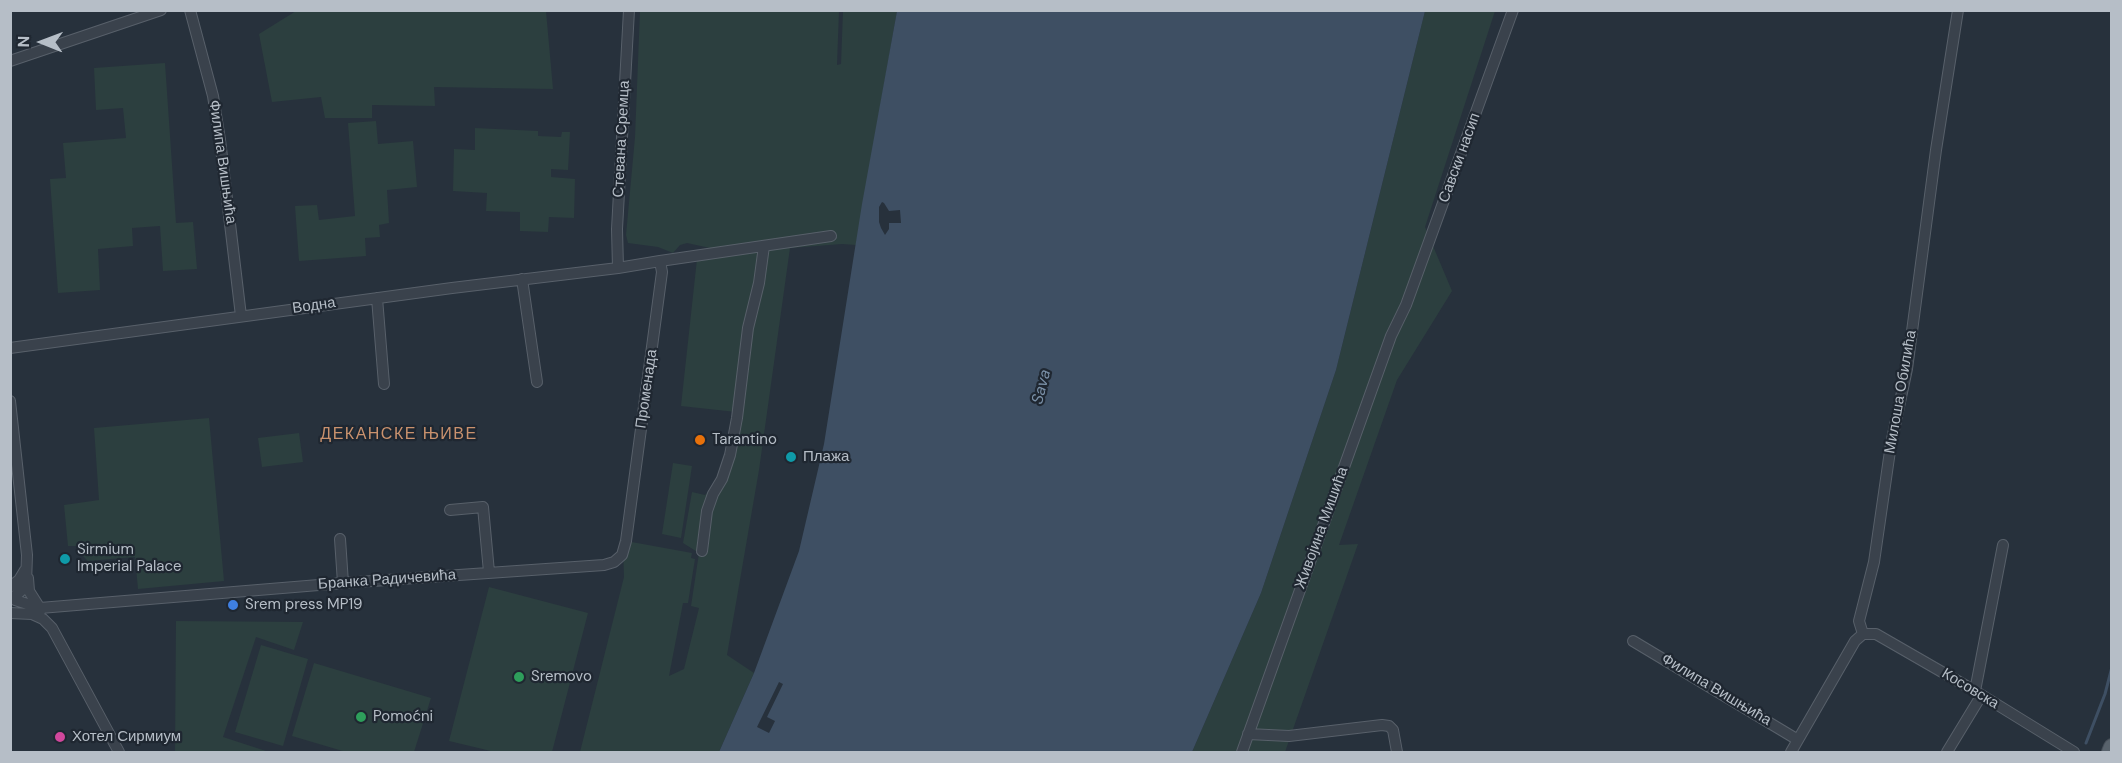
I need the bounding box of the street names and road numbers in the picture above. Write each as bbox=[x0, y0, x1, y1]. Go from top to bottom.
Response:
street label: Стевана Сремца bbox=[610, 80, 634, 198]
street label: Филипа Вишњића bbox=[204, 99, 240, 225]
street label: Савски насип bbox=[1435, 111, 1485, 205]
street label: Водна bbox=[291, 294, 337, 318]
street label: Милоша Обилића bbox=[1881, 329, 1921, 455]
street label: Променада bbox=[633, 348, 661, 430]
street label: Живојина Мишића bbox=[1292, 464, 1352, 592]
street label: Бранка Радичевића bbox=[317, 566, 457, 594]
street label: Филипа Вишњића bbox=[1658, 650, 1774, 730]
street label: Косовска bbox=[1938, 665, 2002, 713]

